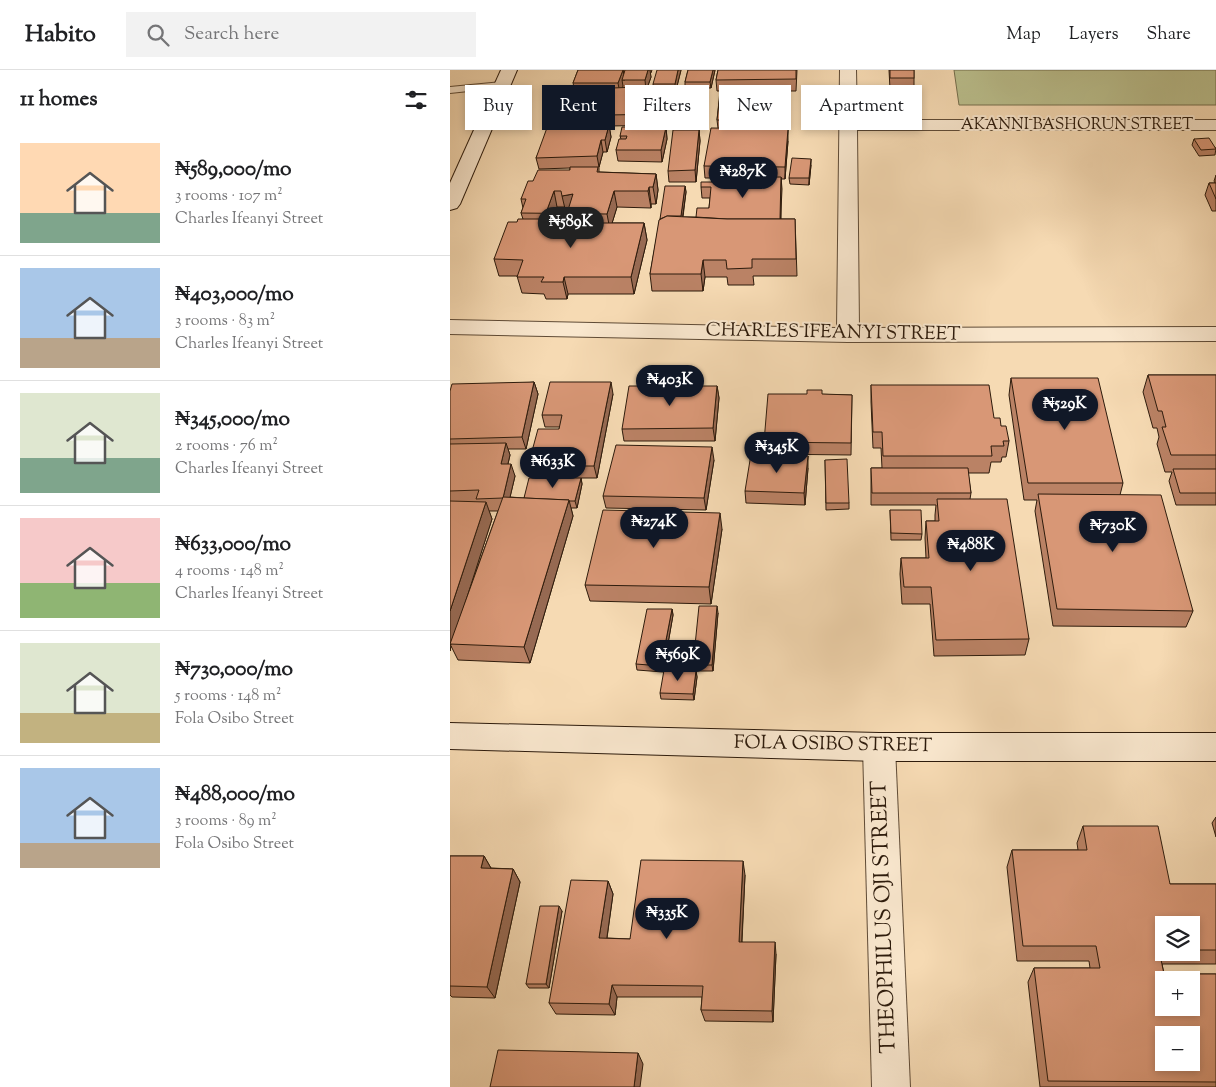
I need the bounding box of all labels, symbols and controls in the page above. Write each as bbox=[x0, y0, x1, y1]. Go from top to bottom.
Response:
search box bbox=[126, 12, 476, 57]
text: Habito bbox=[25, 18, 96, 52]
icon: search bbox=[144, 21, 172, 49]
text: Search here bbox=[184, 21, 279, 48]
text: Map bbox=[1006, 22, 1041, 48]
text: Layers bbox=[1069, 22, 1119, 48]
text: Share bbox=[1147, 22, 1191, 48]
text: 11 homes bbox=[20, 85, 98, 115]
chip: Buy bbox=[465, 85, 532, 130]
chip: Rent bbox=[542, 85, 615, 130]
chip: Filters bbox=[625, 85, 709, 130]
chip: New bbox=[719, 85, 791, 130]
chip: Apartment bbox=[801, 85, 922, 130]
icon: filters bbox=[402, 86, 430, 114]
street label: AKANNI BASHORUN STREET bbox=[961, 114, 1193, 137]
text: ₦589,000/mo bbox=[175, 155, 292, 185]
pin: ₦287K bbox=[708, 156, 778, 199]
text: ₦287K bbox=[720, 161, 766, 184]
icon: home bbox=[60, 163, 120, 223]
text: 3 rooms · 107 m² bbox=[175, 185, 283, 208]
pin: ₦589K bbox=[536, 206, 606, 249]
text: Charles Ifeanyi Street bbox=[175, 208, 323, 231]
text: ₦589K bbox=[549, 211, 593, 234]
text: ₦403,000/mo bbox=[175, 280, 294, 310]
icon: home bbox=[60, 288, 120, 348]
text: 3 rooms · 83 m² bbox=[175, 310, 275, 333]
street label: CHARLES IFEANYI STREET bbox=[705, 317, 961, 349]
text: Charles Ifeanyi Street bbox=[175, 333, 323, 356]
pin: ₦403K bbox=[635, 364, 705, 407]
text: ₦403K bbox=[647, 369, 693, 392]
pin: ₦529K bbox=[1030, 388, 1100, 431]
text: ₦529K bbox=[1043, 393, 1087, 416]
text: ₦345,000/mo bbox=[175, 405, 290, 435]
icon: home bbox=[60, 413, 120, 473]
pin: ₦345K bbox=[742, 432, 812, 474]
text: 2 rooms · 76 m² bbox=[175, 435, 278, 458]
text: ₦345K bbox=[755, 436, 799, 459]
pin: ₦633K bbox=[518, 446, 588, 489]
text: ₦633K bbox=[531, 451, 575, 474]
text: Charles Ifeanyi Street bbox=[175, 458, 323, 481]
pin: ₦274K bbox=[619, 506, 689, 549]
pin: ₦730K bbox=[1078, 510, 1148, 553]
text: ₦274K bbox=[631, 511, 677, 534]
text: ₦730K bbox=[1090, 515, 1136, 538]
text: ₦633,000/mo bbox=[175, 530, 291, 560]
pin: ₦488K bbox=[936, 530, 1006, 572]
text: ₦488K bbox=[947, 534, 995, 557]
icon: home bbox=[60, 538, 120, 598]
text: 4 rooms · 148 m² bbox=[175, 560, 284, 583]
text: Charles Ifeanyi Street bbox=[175, 583, 323, 606]
pin: ₦569K bbox=[643, 640, 713, 682]
text: ₦569K bbox=[656, 644, 700, 667]
text: ₦730,000/mo bbox=[175, 655, 293, 685]
icon: home bbox=[60, 663, 120, 723]
text: 5 rooms · 148 m² bbox=[175, 685, 281, 708]
text: Fola Osibo Street bbox=[175, 708, 294, 731]
street label: FOLA OSIBO STREET bbox=[734, 730, 932, 760]
street label: THEOPHILUS OJI STREET bbox=[864, 779, 906, 1054]
text: ₦488,000/mo bbox=[175, 780, 295, 810]
icon: home bbox=[60, 788, 120, 848]
text: 3 rooms · 89 m² bbox=[175, 810, 277, 833]
text: Fola Osibo Street bbox=[175, 833, 294, 856]
pin: ₦335K bbox=[632, 898, 702, 940]
text: ₦335K bbox=[646, 902, 688, 925]
map controls bbox=[1155, 916, 1200, 1071]
button: layers bbox=[1155, 916, 1200, 961]
button: + bbox=[1155, 971, 1200, 1016]
button: − bbox=[1155, 1026, 1200, 1071]

